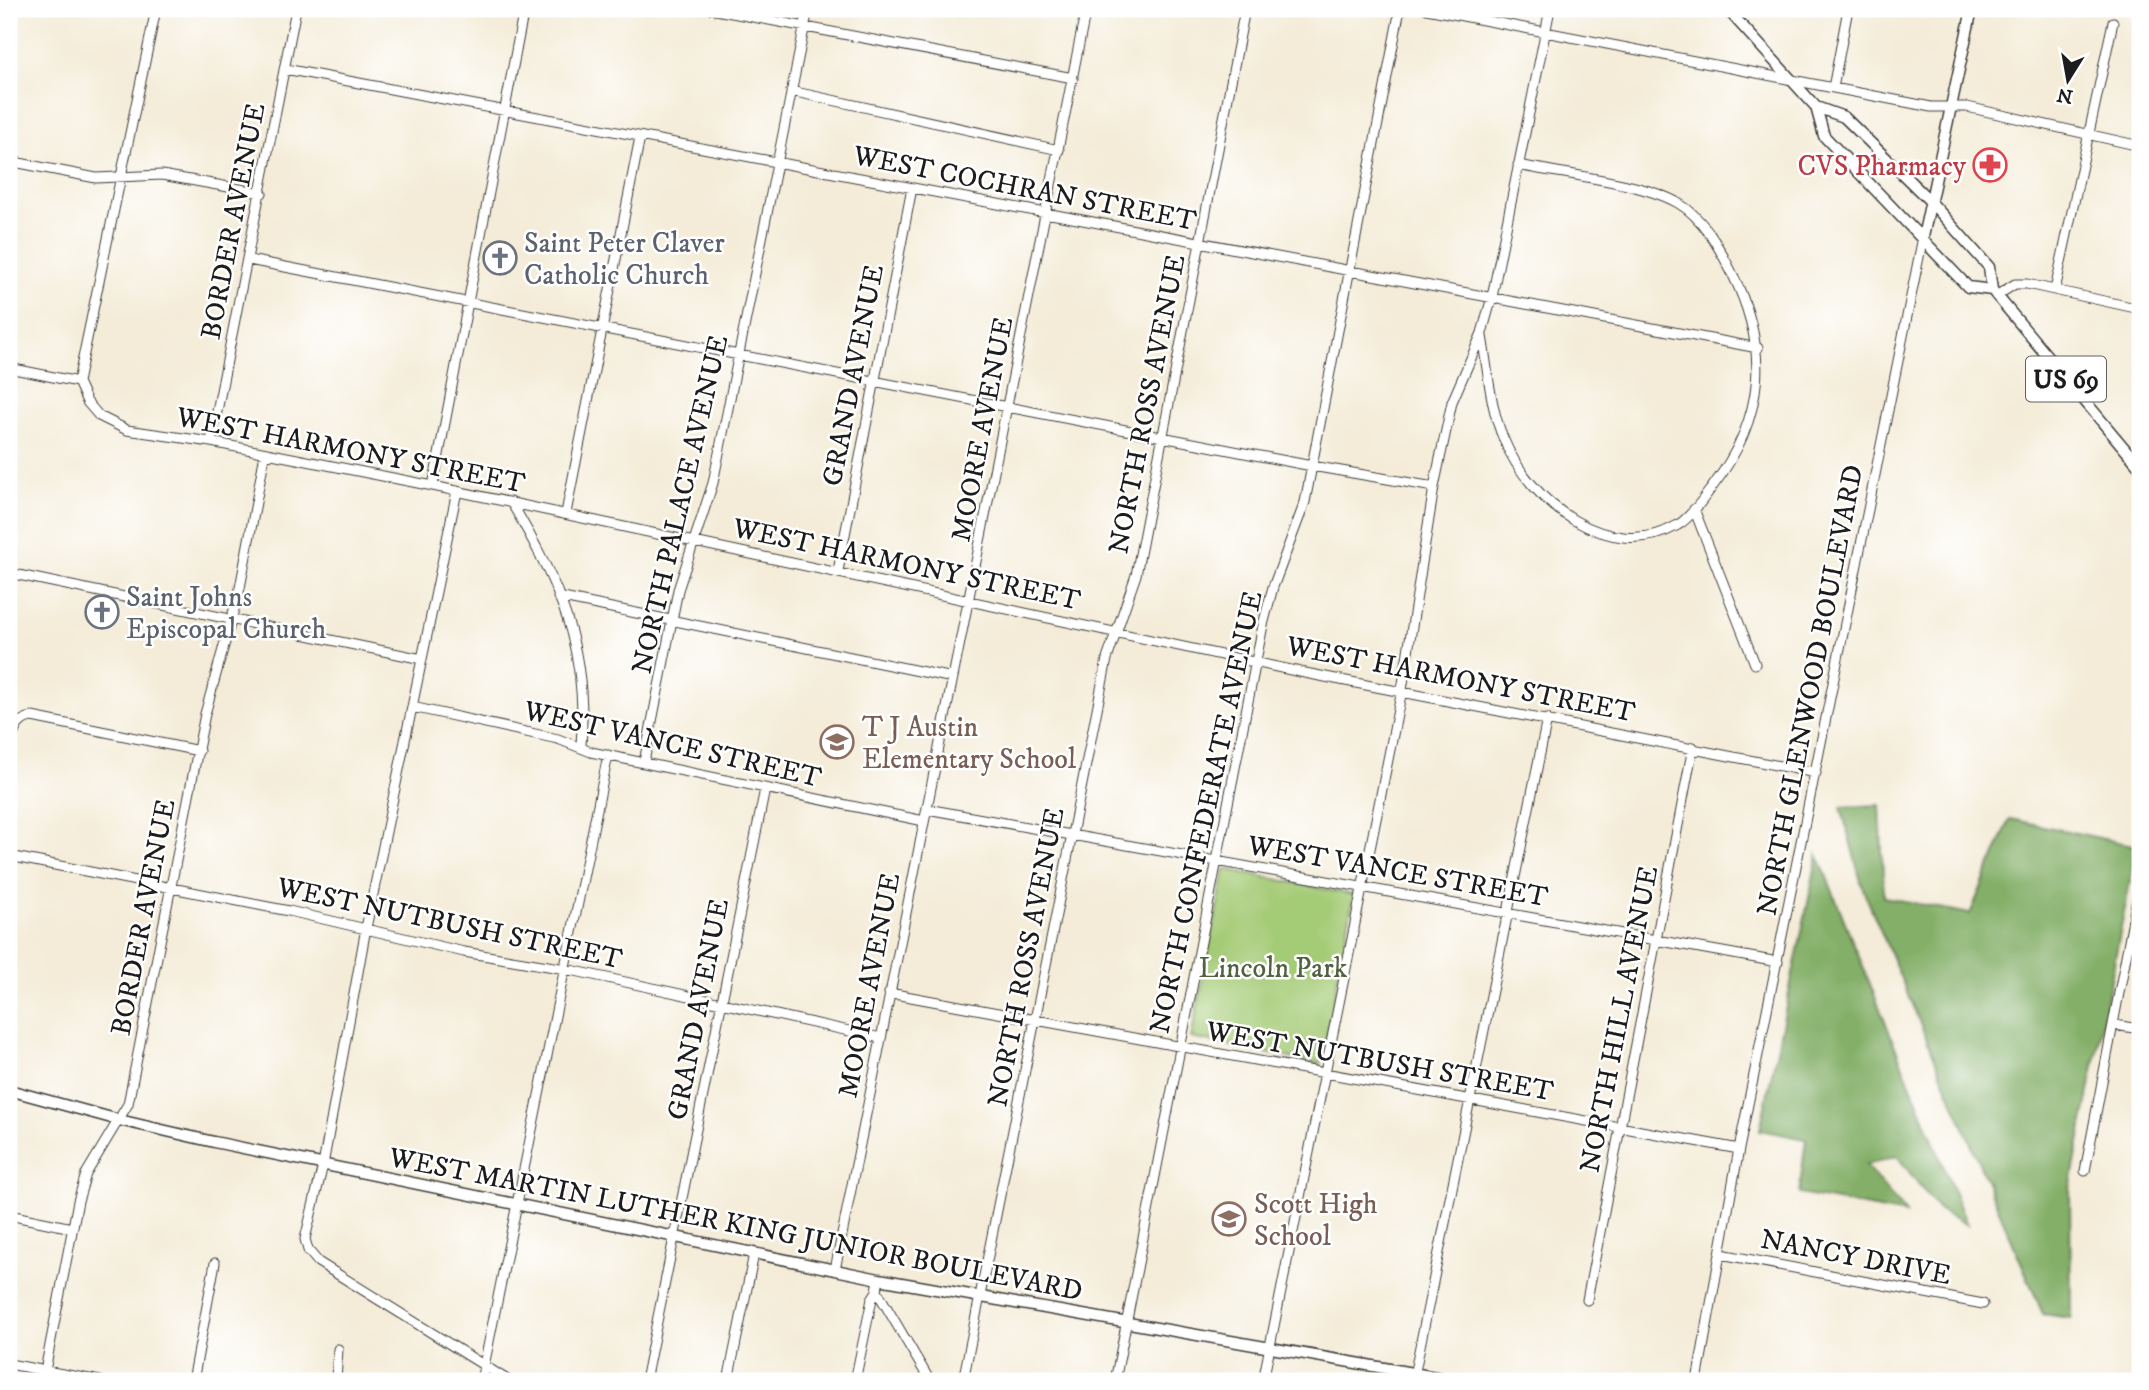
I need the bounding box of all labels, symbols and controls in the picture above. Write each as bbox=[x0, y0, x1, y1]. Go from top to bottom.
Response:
north arrow bbox=[2034, 46, 2104, 116]
text: N bbox=[2055, 82, 2075, 108]
street label: BORDER AVENUE bbox=[193, 100, 274, 342]
street label: WEST COCHRAN STREET bbox=[849, 138, 1199, 239]
pharmacy icon: CVS Pharmacy bbox=[1971, 146, 2009, 184]
place label: CVS Pharmacy bbox=[1797, 149, 1967, 184]
place label: Saint Peter Claver Catholic Church bbox=[524, 226, 725, 293]
church icon: Saint Peter Claver Catholic Church bbox=[481, 239, 519, 277]
street label: NORTH ROSS AVENUE bbox=[1101, 252, 1194, 557]
street label: GRAND AVENUE bbox=[815, 262, 892, 489]
street label: MOORE AVENUE bbox=[944, 314, 1021, 545]
street label: NORTH PALACE AVENUE bbox=[624, 332, 737, 677]
road number: US 69 bbox=[2026, 356, 2106, 402]
street label: WEST HARMONY STREET bbox=[172, 399, 528, 501]
street label: NORTH GLENWOOD BOULEVARD bbox=[1750, 462, 1871, 919]
street label: WEST HARMONY STREET bbox=[729, 510, 1084, 618]
place label: Saint Johns Episcopal Church bbox=[126, 580, 327, 647]
street label: NORTH CONFEDERATE AVENUE bbox=[1142, 588, 1271, 1037]
church icon: Saint Johns Episcopal Church bbox=[83, 593, 121, 631]
street label: WEST HARMONY STREET bbox=[1282, 628, 1638, 730]
street label: WEST VANCE STREET bbox=[519, 693, 825, 796]
place label: T J Austin Elementary School bbox=[862, 710, 1077, 777]
school or university icon: T J Austin Elementary School bbox=[818, 723, 856, 761]
street label: BORDER AVENUE bbox=[103, 796, 184, 1038]
street label: NORTH ROSS AVENUE bbox=[980, 805, 1073, 1110]
street label: WEST VANCE STREET bbox=[1244, 828, 1551, 915]
street label: NORTH HILL AVENUE bbox=[1573, 863, 1666, 1176]
street label: WEST NUTBUSH STREET bbox=[273, 870, 625, 977]
street label: MOORE AVENUE bbox=[831, 870, 908, 1101]
street label: GRAND AVENUE bbox=[660, 896, 737, 1123]
park label: Lincoln Park bbox=[1199, 951, 1348, 986]
street label: WEST NUTBUSH STREET bbox=[1202, 1014, 1556, 1109]
street label: WEST MARTIN LUTHER KING JUNIOR BOULEVARD bbox=[385, 1140, 1085, 1309]
place label: Scott High School bbox=[1254, 1187, 1378, 1254]
school or university icon: Scott High School bbox=[1210, 1200, 1248, 1238]
street label: NANCY DRIVE bbox=[1757, 1222, 1954, 1293]

